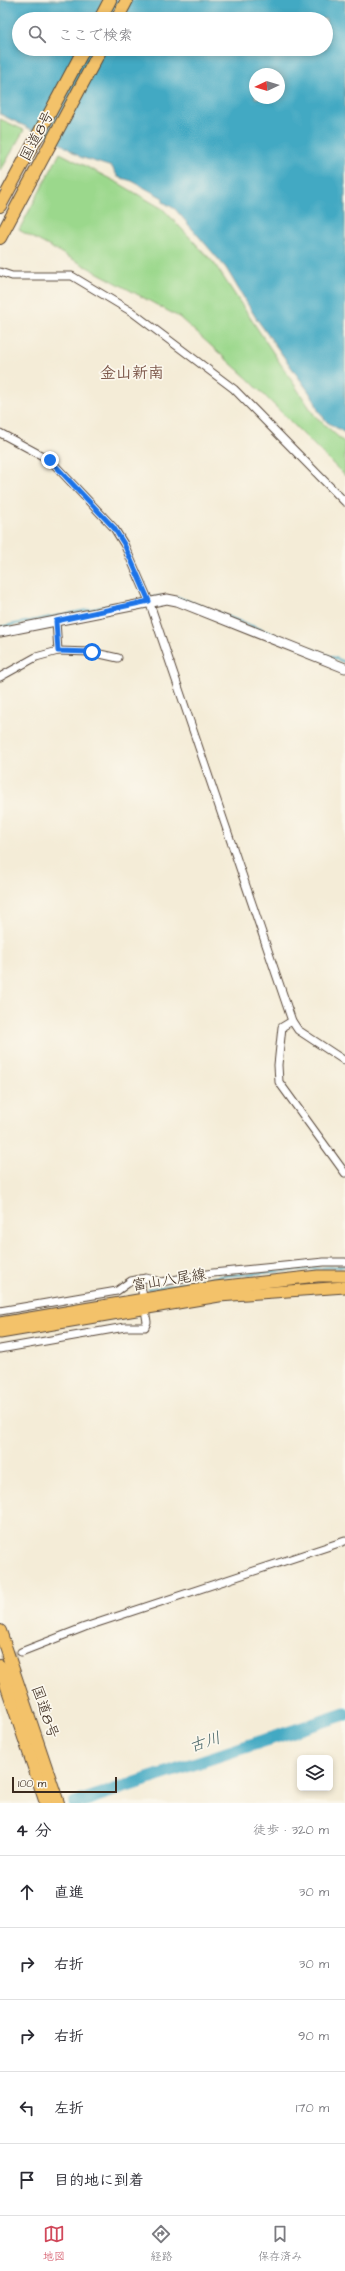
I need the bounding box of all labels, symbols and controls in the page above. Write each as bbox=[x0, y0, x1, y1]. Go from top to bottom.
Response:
search box bbox=[12, 12, 333, 56]
icon: search bbox=[26, 23, 48, 45]
text: ここで検索 bbox=[58, 25, 133, 46]
north arrow bbox=[249, 68, 285, 104]
street label: 国道8号 bbox=[15, 107, 59, 165]
district label: 金山新南 bbox=[100, 362, 164, 384]
route end bbox=[41, 451, 59, 469]
route start bbox=[83, 643, 101, 661]
street label: 富山八尾線 bbox=[130, 1264, 208, 1296]
street label: 国道8号 bbox=[26, 1683, 64, 1741]
water label: 古川 bbox=[186, 1727, 224, 1757]
map controls bbox=[297, 1755, 333, 1791]
button: layers bbox=[297, 1755, 333, 1791]
scale bar bbox=[12, 1775, 117, 1794]
text: 100 m bbox=[18, 1776, 46, 1791]
text: 4 分 bbox=[16, 1819, 51, 1843]
text: 徒歩 · 320 m bbox=[253, 1821, 329, 1839]
icon: ahead bbox=[16, 1881, 38, 1903]
text: 直進 bbox=[54, 1882, 84, 1903]
text: 30 m bbox=[299, 1883, 329, 1901]
icon: right bbox=[16, 1953, 38, 1975]
text: 右折 bbox=[54, 1954, 84, 1975]
text: 30 m bbox=[299, 1955, 329, 1973]
icon: right bbox=[16, 2025, 38, 2047]
text: 右折 bbox=[54, 2026, 84, 2047]
text: 90 m bbox=[298, 2027, 329, 2045]
icon: left bbox=[16, 2097, 38, 2119]
text: 左折 bbox=[54, 2098, 84, 2119]
text: 170 m bbox=[296, 2099, 329, 2117]
icon: arrive bbox=[16, 2169, 38, 2191]
text: 目的地に到着 bbox=[54, 2170, 144, 2191]
tab: 地図 bbox=[43, 2223, 65, 2264]
tab: 経路 bbox=[150, 2223, 172, 2264]
tab: 保存済み bbox=[258, 2223, 302, 2264]

